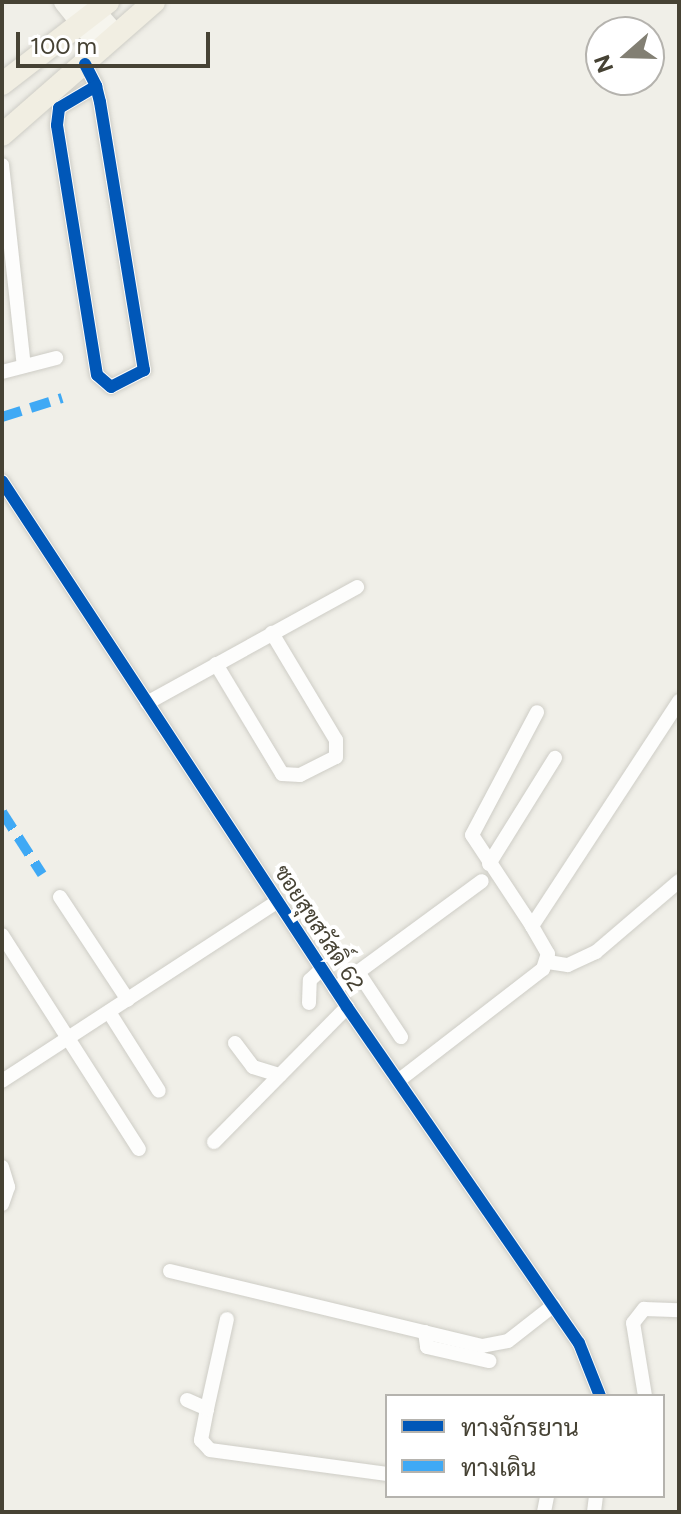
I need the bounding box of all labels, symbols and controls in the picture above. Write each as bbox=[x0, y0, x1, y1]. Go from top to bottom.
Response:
scale bar bbox=[20, 16, 214, 66]
north arrow bbox=[585, 16, 665, 96]
text: 100 m bbox=[30, 31, 97, 60]
text: N bbox=[588, 51, 619, 76]
street label: ซอยสุขสวัสดิ์ 62 bbox=[268, 860, 370, 996]
legend bbox=[385, 1394, 665, 1498]
text: ทางจักรยาน bbox=[461, 1413, 579, 1442]
text: ทางเดิน bbox=[461, 1453, 536, 1482]

